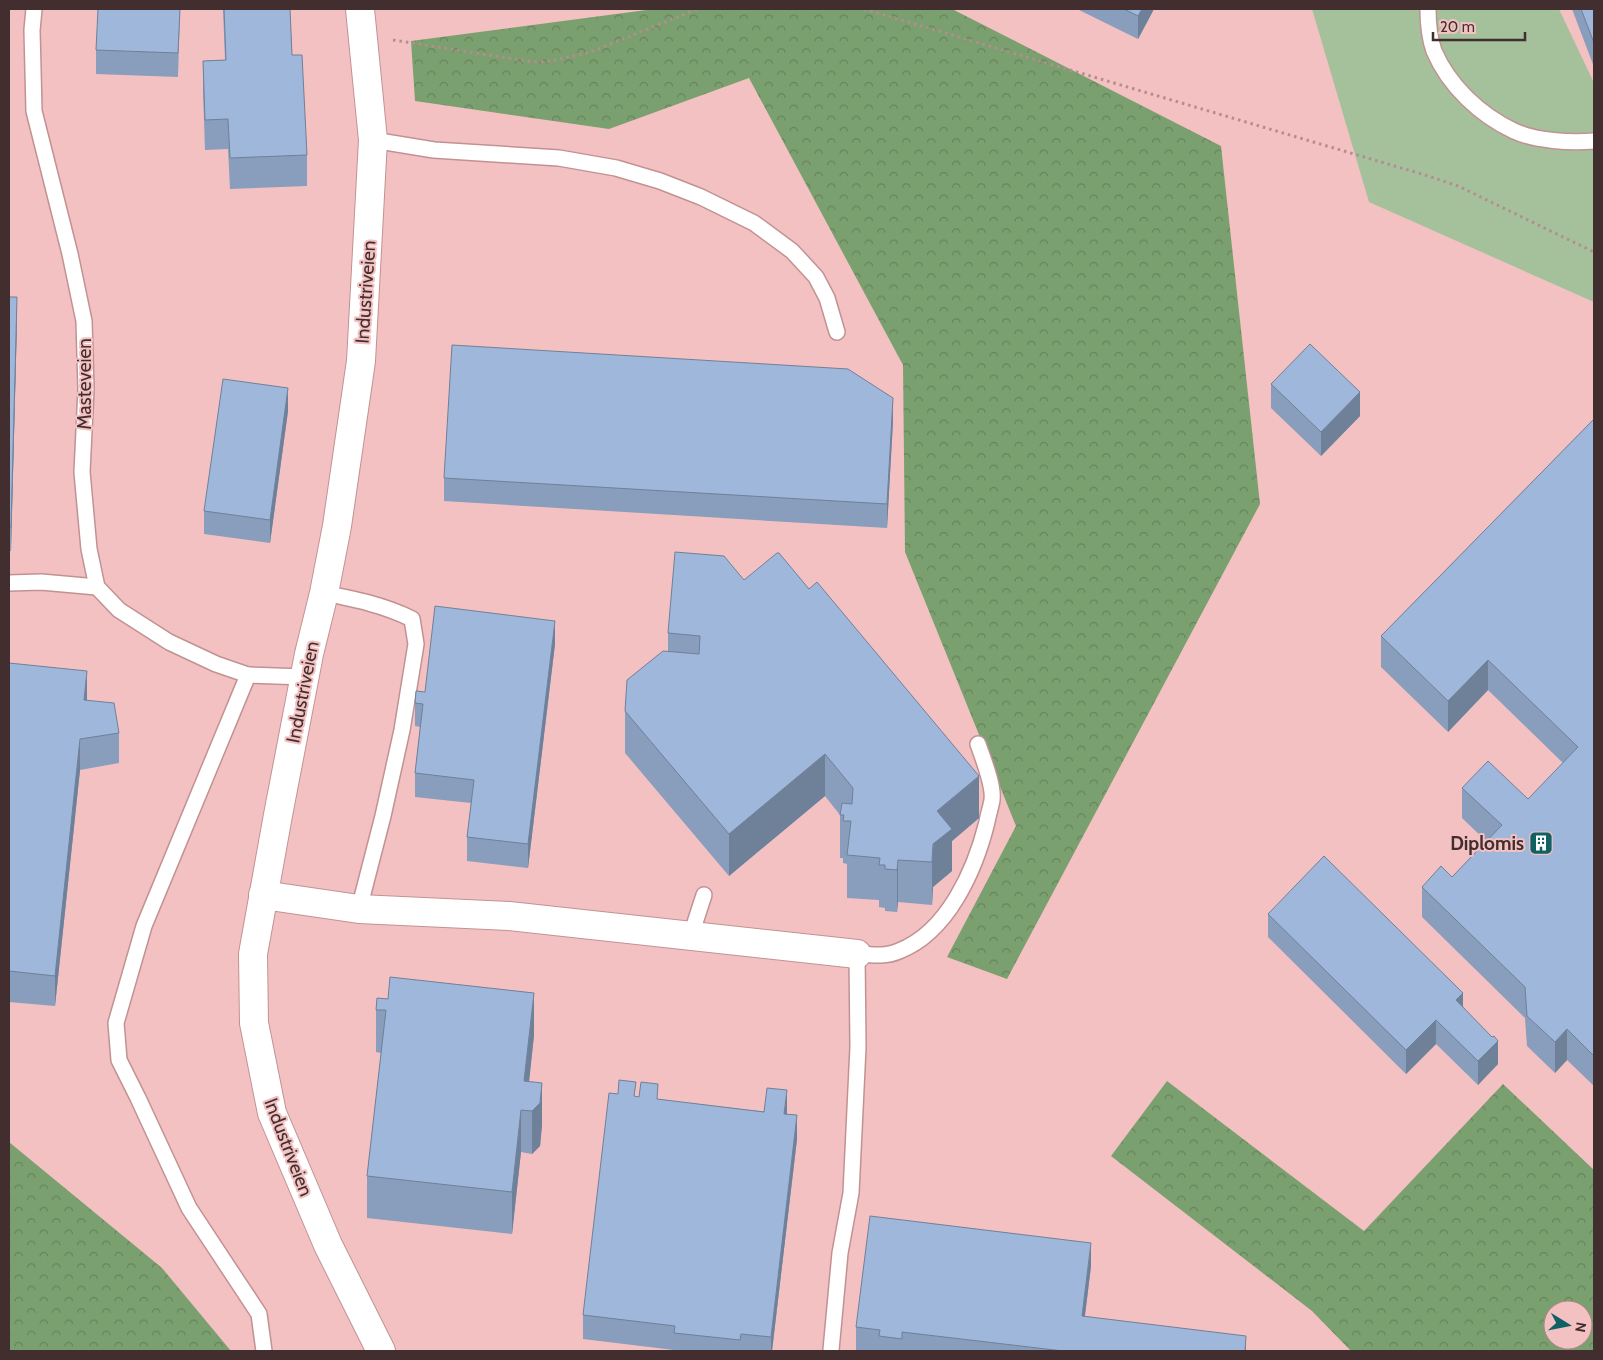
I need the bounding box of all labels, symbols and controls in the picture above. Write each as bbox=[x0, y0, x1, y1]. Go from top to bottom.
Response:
scale bar bbox=[1433, 10, 1526, 42]
text: 20 m bbox=[1440, 18, 1475, 36]
street label: Industriveien bbox=[350, 240, 381, 344]
street label: Masteveien bbox=[73, 338, 96, 430]
street label: Industriveien bbox=[281, 639, 324, 745]
building icon: Diplomis bbox=[1528, 830, 1554, 856]
place label: Diplomis bbox=[1450, 832, 1524, 855]
street label: Industriveien bbox=[259, 1095, 318, 1200]
north arrow bbox=[1543, 1300, 1593, 1350]
text: N bbox=[1571, 1321, 1591, 1334]

